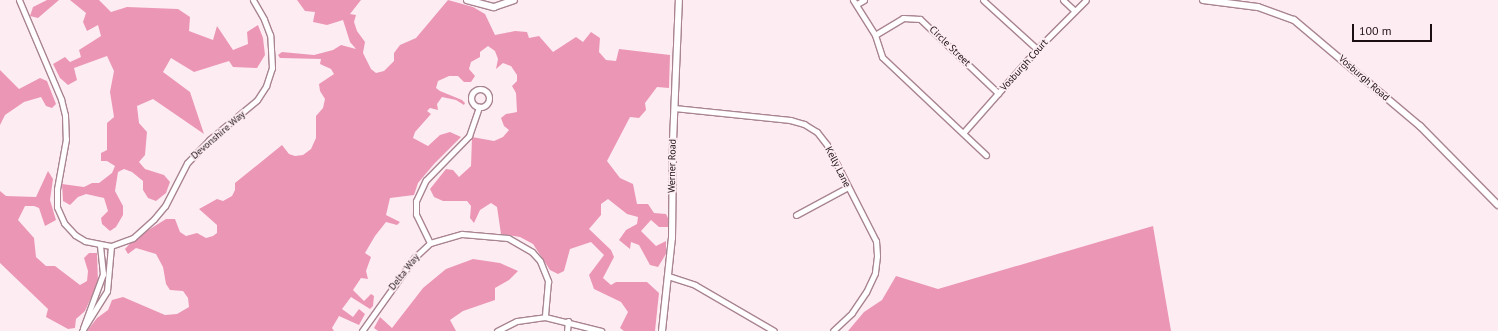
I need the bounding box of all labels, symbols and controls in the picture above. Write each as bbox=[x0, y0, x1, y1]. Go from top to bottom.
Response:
scale bar bbox=[1354, 16, 1434, 42]
street label: Circle Street bbox=[927, 23, 973, 69]
text: 100 m bbox=[1359, 23, 1392, 38]
street label: Vosburgh Court bbox=[998, 37, 1050, 93]
street label: Vosburgh Road bbox=[1336, 53, 1392, 103]
street label: Devonshire Way bbox=[188, 108, 248, 162]
street label: Werner Road bbox=[666, 139, 678, 193]
street label: Kelly Lane bbox=[823, 145, 853, 189]
street label: Delta Way bbox=[386, 251, 422, 293]

